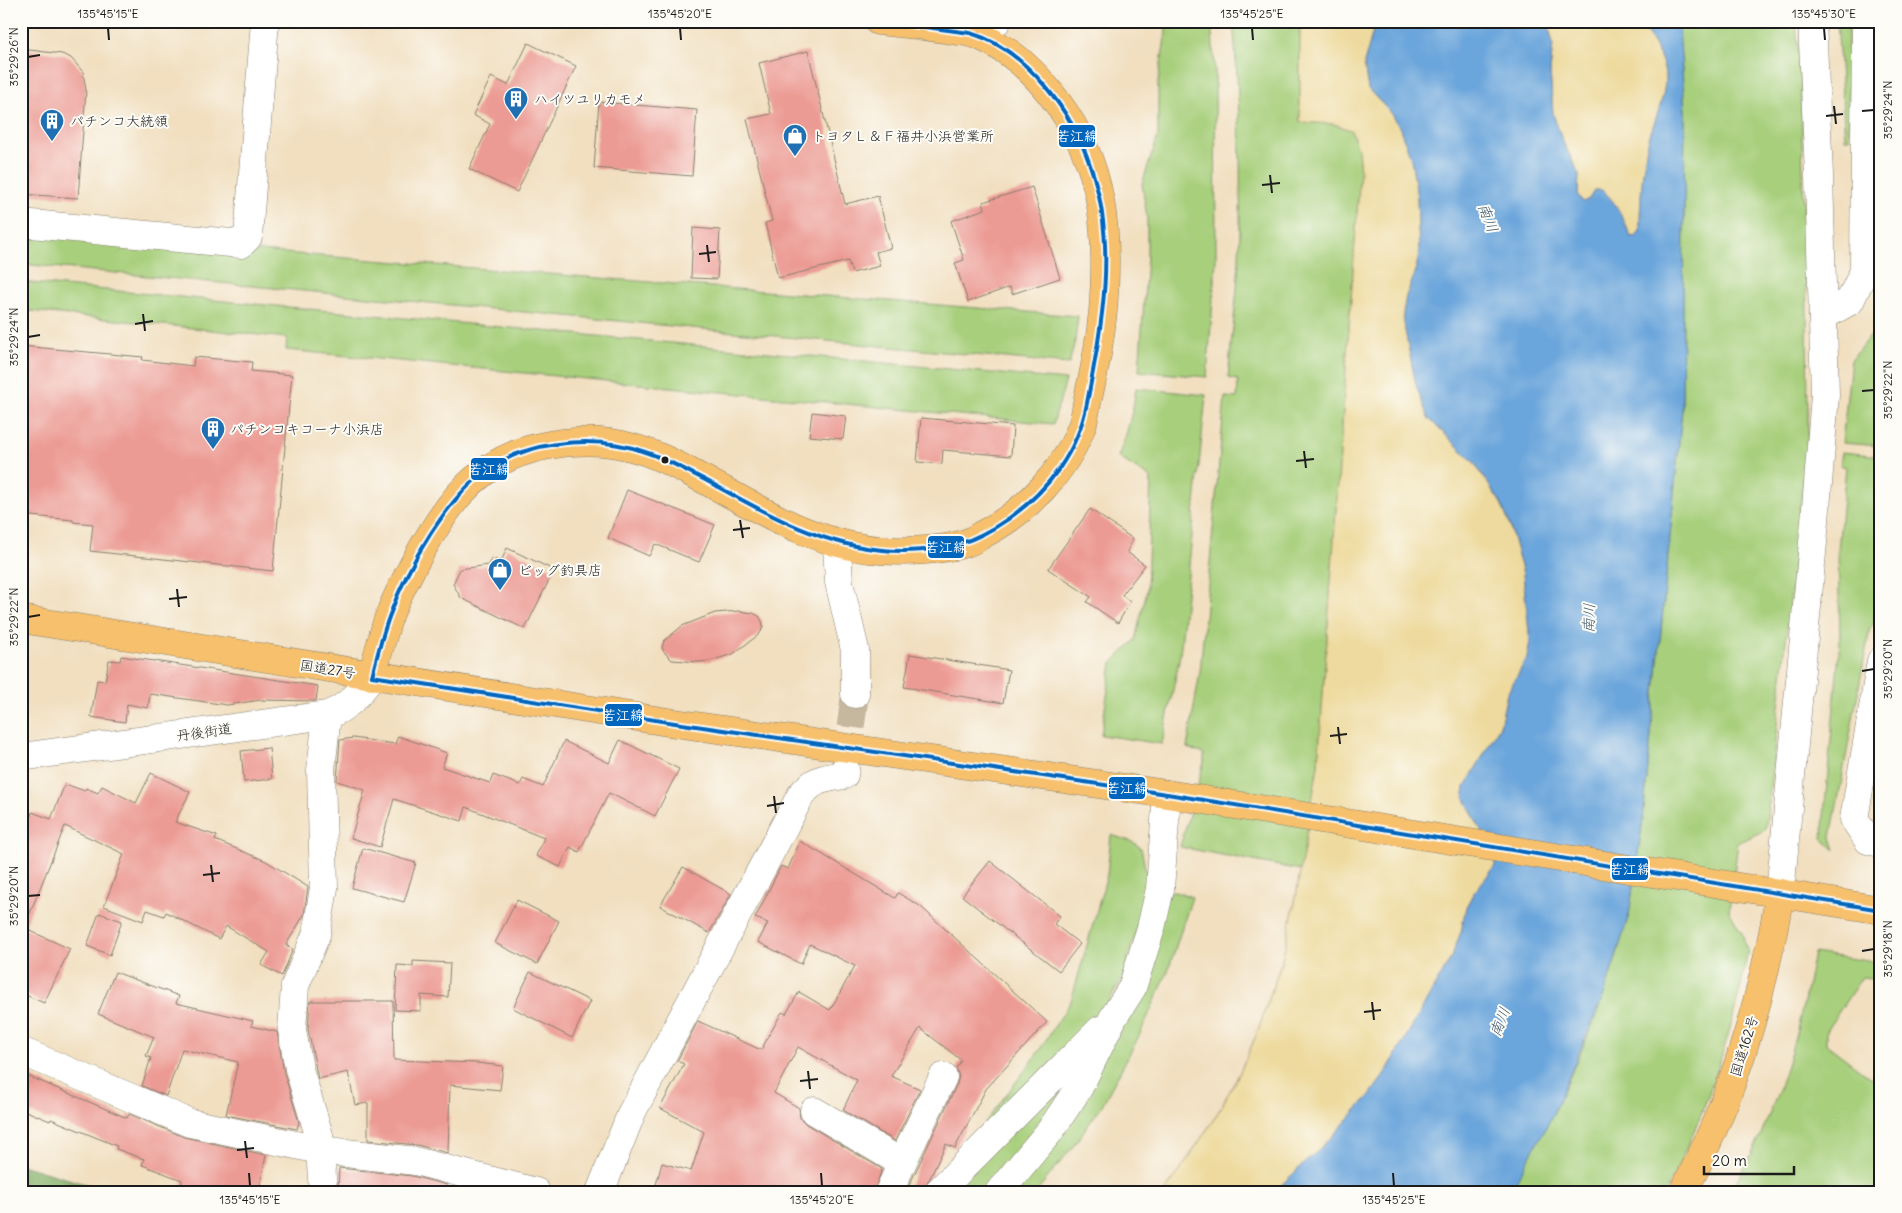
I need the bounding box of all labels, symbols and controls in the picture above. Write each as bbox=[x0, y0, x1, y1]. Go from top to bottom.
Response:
text: 135°45'15"E bbox=[77, 6, 139, 21]
text: 135°45'20"E bbox=[648, 6, 712, 21]
text: 135°45'25"E bbox=[1221, 6, 1283, 21]
text: 135°45'30"E bbox=[1792, 6, 1856, 21]
text: 35°29'26"N bbox=[6, 27, 21, 87]
text: 35°29'24"N bbox=[1880, 80, 1895, 140]
building icon: ハイツユリカモメ bbox=[503, 86, 529, 120]
place label: ハイツユリカモメ bbox=[534, 90, 646, 108]
building icon: パチンコ大統領 bbox=[39, 108, 65, 142]
place label: パチンコ大統領 bbox=[70, 112, 168, 130]
shop icon: トヨタＬ＆Ｆ福井小浜営業所 bbox=[782, 123, 808, 157]
line badge: 若江線 bbox=[1058, 124, 1096, 148]
place label: トヨタＬ＆Ｆ福井小浜営業所 bbox=[812, 127, 994, 145]
text: 若江線 bbox=[1056, 127, 1098, 145]
water label: 南川 bbox=[1474, 200, 1503, 235]
text: 35°29'24"N bbox=[6, 307, 21, 367]
text: 35°29'22"N bbox=[1880, 360, 1895, 420]
building icon: パチンコキコーナ小浜店 bbox=[200, 416, 226, 450]
place label: パチンコキコーナ小浜店 bbox=[230, 420, 384, 438]
unlabelled marker bbox=[660, 455, 670, 465]
line badge: 若江線 bbox=[470, 457, 508, 481]
text: 若江線 bbox=[468, 460, 510, 478]
line badge: 若江線 bbox=[927, 535, 965, 559]
text: 若江線 bbox=[925, 538, 967, 556]
shop icon: ビッグ釣具店 bbox=[487, 557, 513, 591]
place label: ビッグ釣具店 bbox=[518, 561, 602, 579]
text: 35°29'22"N bbox=[6, 587, 21, 647]
water label: 南川 bbox=[1578, 603, 1599, 633]
text: 35°29'20"N bbox=[1880, 639, 1895, 699]
street label: 国道27号 bbox=[299, 656, 357, 682]
line badge: 若江線 bbox=[604, 703, 643, 727]
text: 若江線 bbox=[602, 706, 644, 724]
street label: 丹後街道 bbox=[175, 719, 233, 745]
line badge: 若江線 bbox=[1108, 776, 1146, 800]
text: 若江線 bbox=[1106, 779, 1148, 797]
line badge: 若江線 bbox=[1611, 857, 1649, 881]
text: 若江線 bbox=[1609, 860, 1651, 878]
text: 35°29'20"N bbox=[6, 866, 21, 926]
text: 35°29'18"N bbox=[1880, 920, 1895, 978]
water label: 南川 bbox=[1485, 1004, 1514, 1039]
street label: 国道162号 bbox=[1726, 1013, 1762, 1079]
scale bar bbox=[1704, 1143, 1794, 1175]
text: 20 m bbox=[1712, 1151, 1747, 1170]
text: 135°45'15"E bbox=[219, 1192, 281, 1207]
text: 135°45'20"E bbox=[790, 1192, 854, 1207]
text: 135°45'25"E bbox=[1363, 1192, 1425, 1207]

